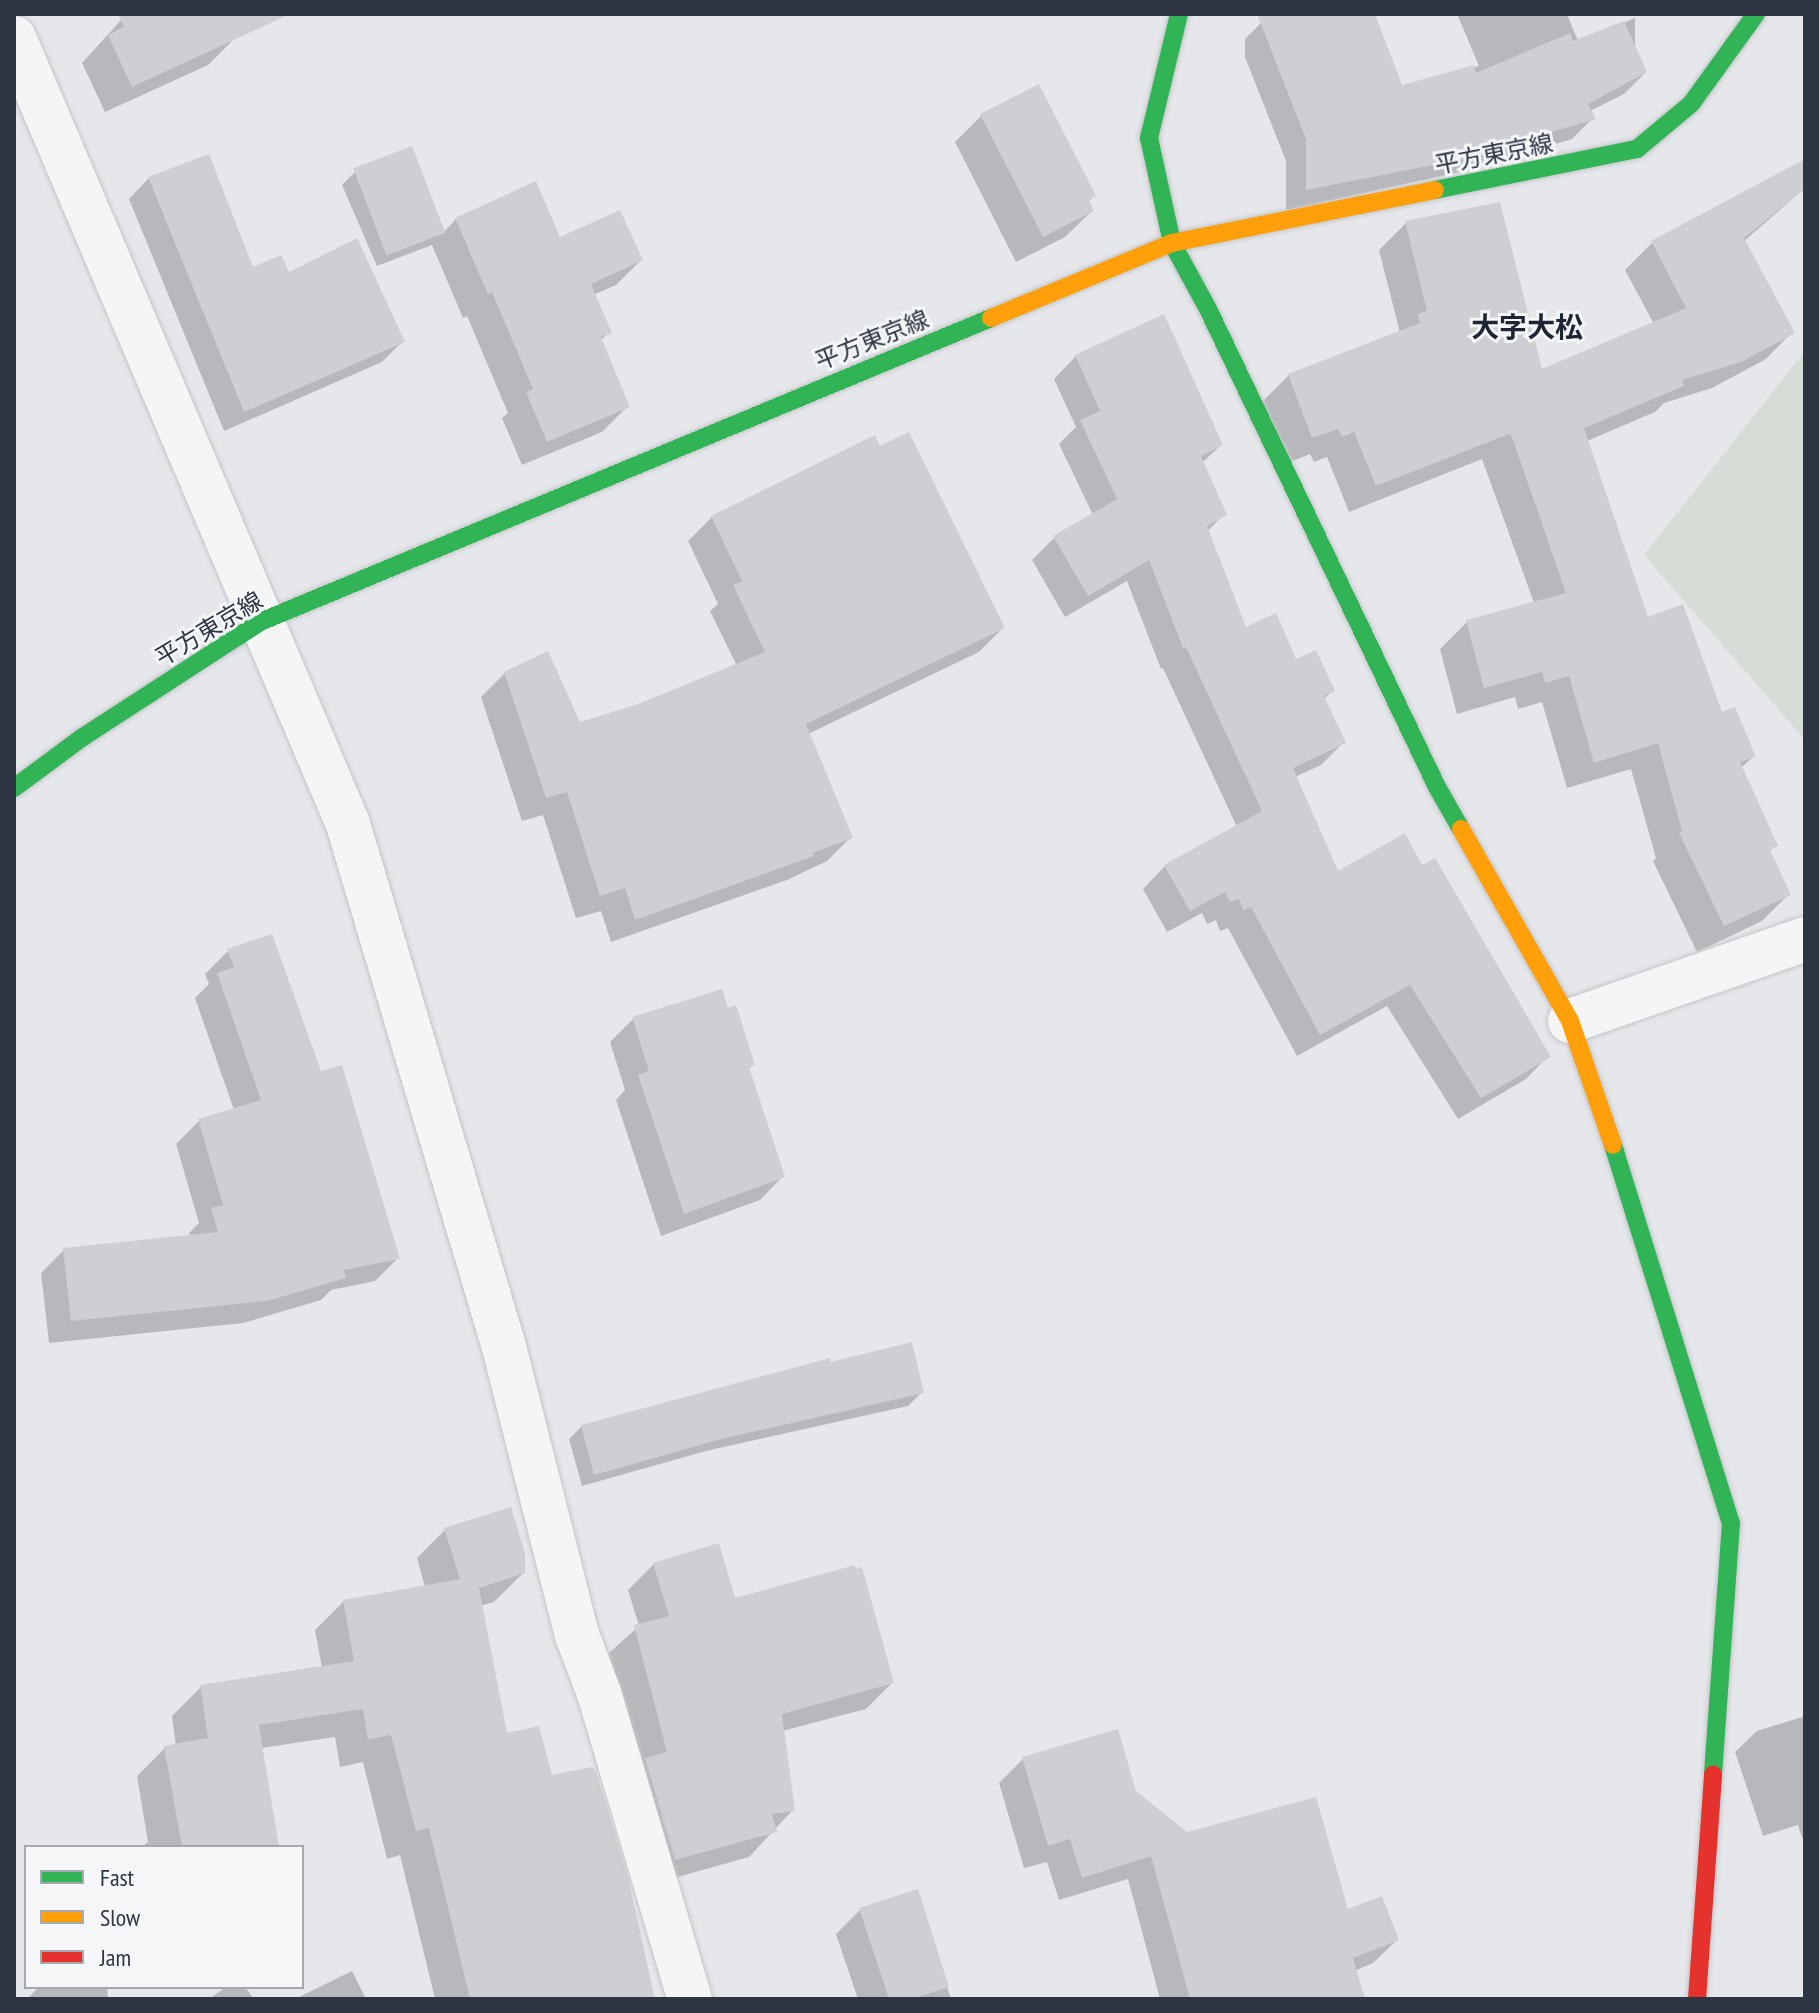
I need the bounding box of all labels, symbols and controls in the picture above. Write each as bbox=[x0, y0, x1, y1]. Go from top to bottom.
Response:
street label: 平方東京線 bbox=[1432, 128, 1556, 180]
street label: 平方東京線 bbox=[811, 304, 933, 376]
district label: 大字大松 bbox=[1471, 310, 1583, 344]
street label: 平方東京線 bbox=[150, 586, 268, 672]
legend bbox=[24, 1845, 304, 1989]
text: Fast bbox=[100, 1862, 134, 1893]
text: Slow bbox=[100, 1902, 140, 1933]
text: Jam bbox=[100, 1942, 131, 1973]

